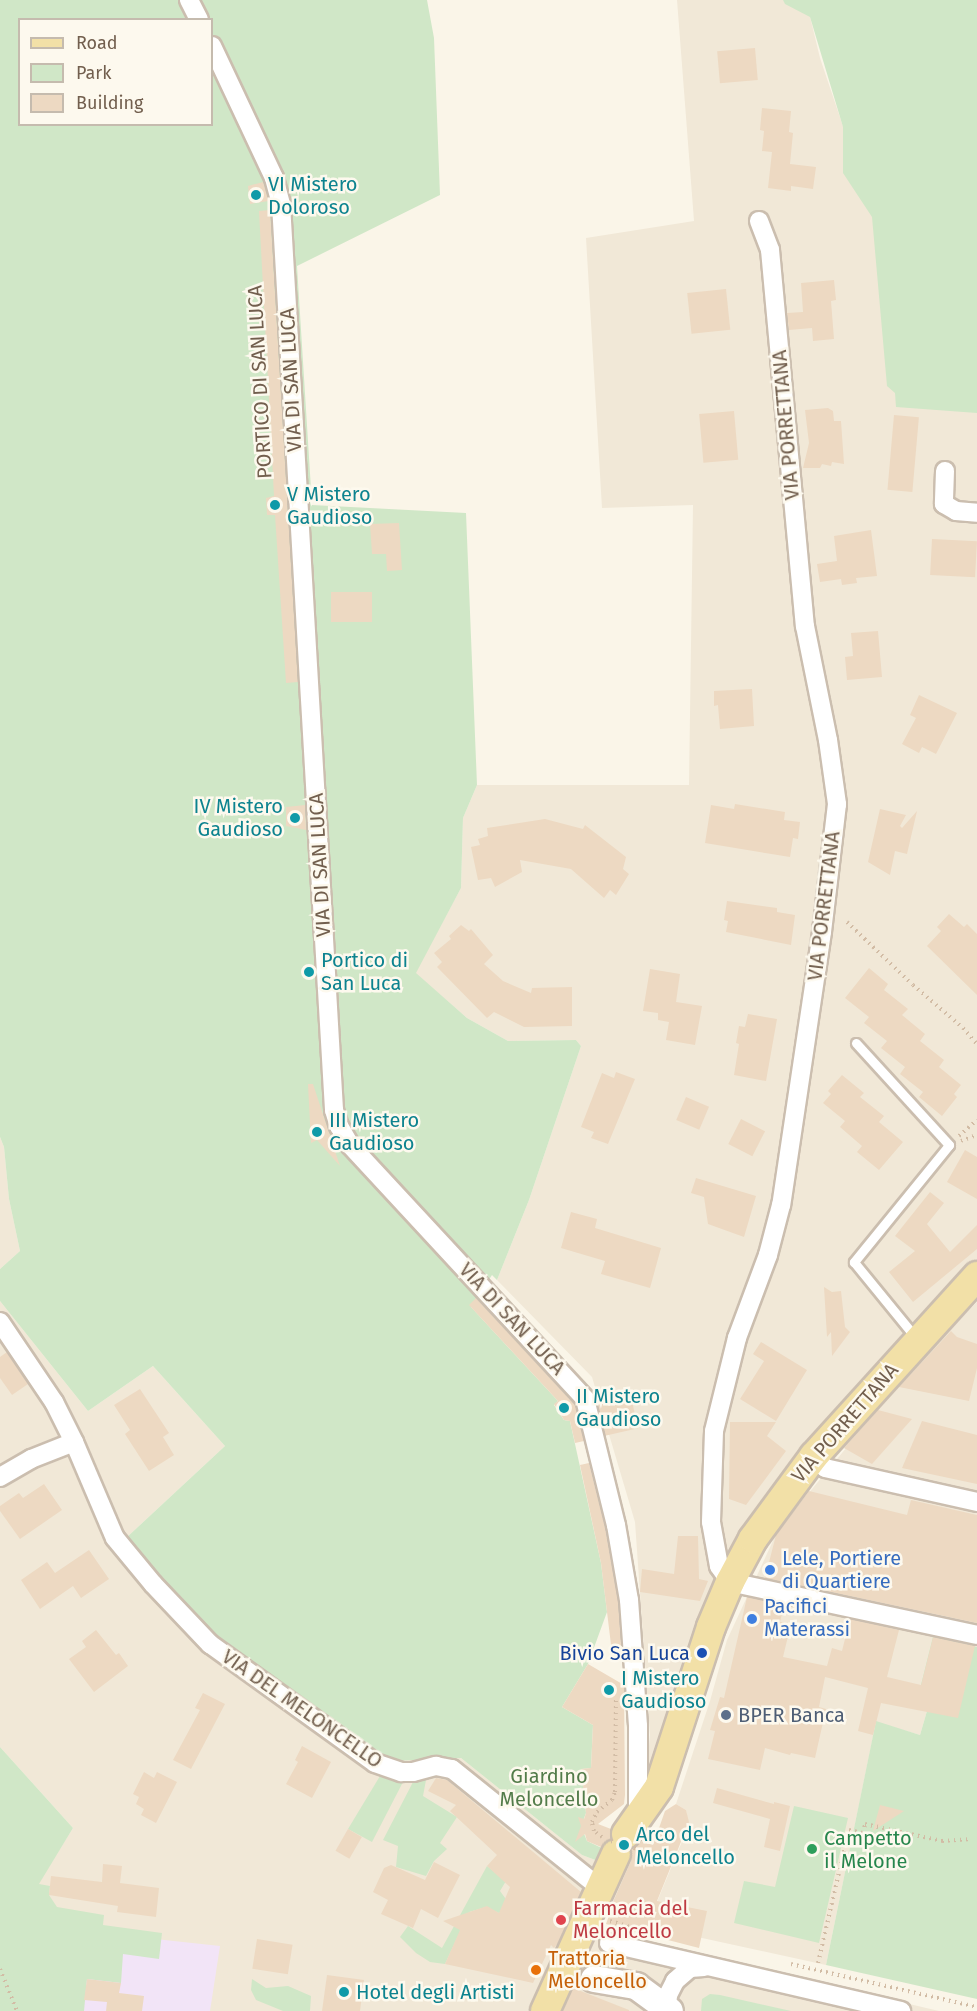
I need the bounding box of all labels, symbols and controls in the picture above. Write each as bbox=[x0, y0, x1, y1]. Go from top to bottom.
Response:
legend bbox=[18, 18, 213, 126]
text: Road bbox=[76, 32, 118, 54]
text: Park bbox=[76, 62, 111, 84]
text: Building bbox=[76, 92, 143, 114]
place label: VI Mistero Doloroso bbox=[268, 172, 357, 219]
marker: VI Mistero Doloroso bbox=[249, 188, 263, 202]
street label: PORTICO DI SAN LUCA bbox=[243, 285, 277, 479]
street label: VIA DI SAN LUCA bbox=[275, 307, 307, 453]
street label: VIA PORRETTANA bbox=[767, 349, 805, 501]
place label: V Mistero Gaudioso bbox=[287, 482, 372, 529]
marker: V Mistero Gaudioso bbox=[268, 498, 282, 512]
street label: VIA DI SAN LUCA bbox=[304, 792, 336, 938]
place label: IV Mistero Gaudioso bbox=[194, 795, 283, 842]
marker: IV Mistero Gaudioso bbox=[288, 811, 302, 825]
street label: VIA PORRETTANA bbox=[803, 830, 845, 982]
place label: Portico di San Luca bbox=[321, 948, 408, 995]
marker: Portico di San Luca bbox=[302, 965, 316, 979]
place label: III Mistero Gaudioso bbox=[329, 1108, 419, 1155]
marker: III Mistero Gaudioso bbox=[310, 1125, 324, 1139]
street label: VIA DI SAN LUCA bbox=[454, 1258, 570, 1380]
street label: VIA PORRETTANA bbox=[787, 1358, 903, 1488]
place label: II Mistero Gaudioso bbox=[576, 1384, 661, 1431]
marker: II Mistero Gaudioso bbox=[557, 1401, 571, 1415]
place label: Lele, Portiere di Quartiere bbox=[782, 1546, 901, 1593]
marker: Lele, Portiere di Quartiere bbox=[763, 1563, 777, 1577]
place label: Pacifici Materassi bbox=[764, 1595, 850, 1642]
marker: Pacifici Materassi bbox=[745, 1612, 759, 1626]
place label: Bivio San Luca bbox=[559, 1641, 690, 1665]
street label: VIA DEL MELONCELLO bbox=[217, 1645, 387, 1773]
marker: Bivio San Luca bbox=[695, 1646, 709, 1660]
place label: I Mistero Gaudioso bbox=[621, 1666, 706, 1713]
marker: I Mistero Gaudioso bbox=[602, 1683, 616, 1697]
place label: BPER Banca bbox=[738, 1703, 845, 1727]
marker: BPER Banca bbox=[719, 1708, 733, 1722]
park label: Giardino Meloncello bbox=[500, 1765, 598, 1812]
place label: Arco del Meloncello bbox=[636, 1822, 735, 1869]
place label: Campetto il Melone bbox=[824, 1826, 912, 1873]
marker: Arco del Meloncello bbox=[617, 1838, 631, 1852]
marker: Campetto il Melone bbox=[805, 1842, 819, 1856]
place label: Farmacia del Meloncello bbox=[573, 1896, 688, 1943]
marker: Farmacia del Meloncello bbox=[554, 1913, 568, 1927]
place label: Trattoria Meloncello bbox=[548, 1946, 647, 1993]
marker: Trattoria Meloncello bbox=[529, 1963, 543, 1977]
place label: Hotel degli Artisti bbox=[356, 1980, 515, 2004]
marker: Hotel degli Artisti bbox=[337, 1985, 351, 1999]

